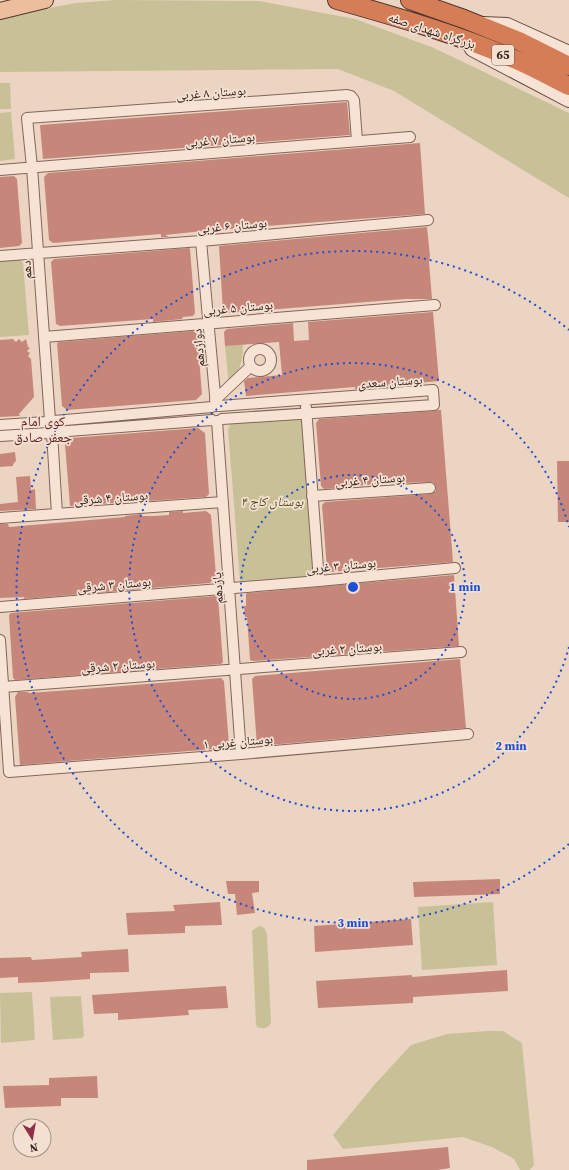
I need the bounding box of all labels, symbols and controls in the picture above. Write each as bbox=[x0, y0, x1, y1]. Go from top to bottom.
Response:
street label: بزرگراه شهدای صفه bbox=[386, 8, 478, 53]
road number: 65 bbox=[492, 45, 514, 65]
street label: بوستان ۸ غربی bbox=[176, 82, 247, 103]
street label: بوستان ۷ غربی bbox=[184, 128, 256, 151]
street label: بوستان ۶ غربی bbox=[196, 214, 268, 237]
street label: دهم bbox=[17, 260, 36, 280]
street label: بوستان ۵ غربی bbox=[202, 296, 274, 319]
street label: دوازدهم bbox=[188, 328, 209, 368]
street label: بوستان سعدی bbox=[357, 371, 423, 392]
district label: کوی امام جعفر صادق bbox=[14, 411, 72, 447]
street label: بوستان ۴ غربی bbox=[335, 469, 406, 490]
street label: بوستان ۴ شرقی bbox=[74, 486, 148, 509]
park label: بوستان کاج ۴ bbox=[241, 493, 304, 510]
street label: بوستان ۳ غربی bbox=[305, 554, 377, 577]
street label: یازدهم bbox=[208, 572, 227, 604]
street label: بوستان ۳ شرقی bbox=[76, 573, 152, 596]
text: 1 min bbox=[449, 579, 481, 595]
centre of rings bbox=[346, 580, 360, 594]
street label: بوستان ۲ غربی bbox=[312, 638, 383, 659]
street label: بوستان ۲ شرقی bbox=[81, 654, 155, 677]
street label: بوستان غربی ۱ bbox=[202, 730, 274, 753]
text: 2 min bbox=[495, 738, 527, 754]
text: 3 min bbox=[337, 915, 369, 931]
north arrow bbox=[12, 1118, 52, 1158]
text: N bbox=[28, 1139, 39, 1155]

